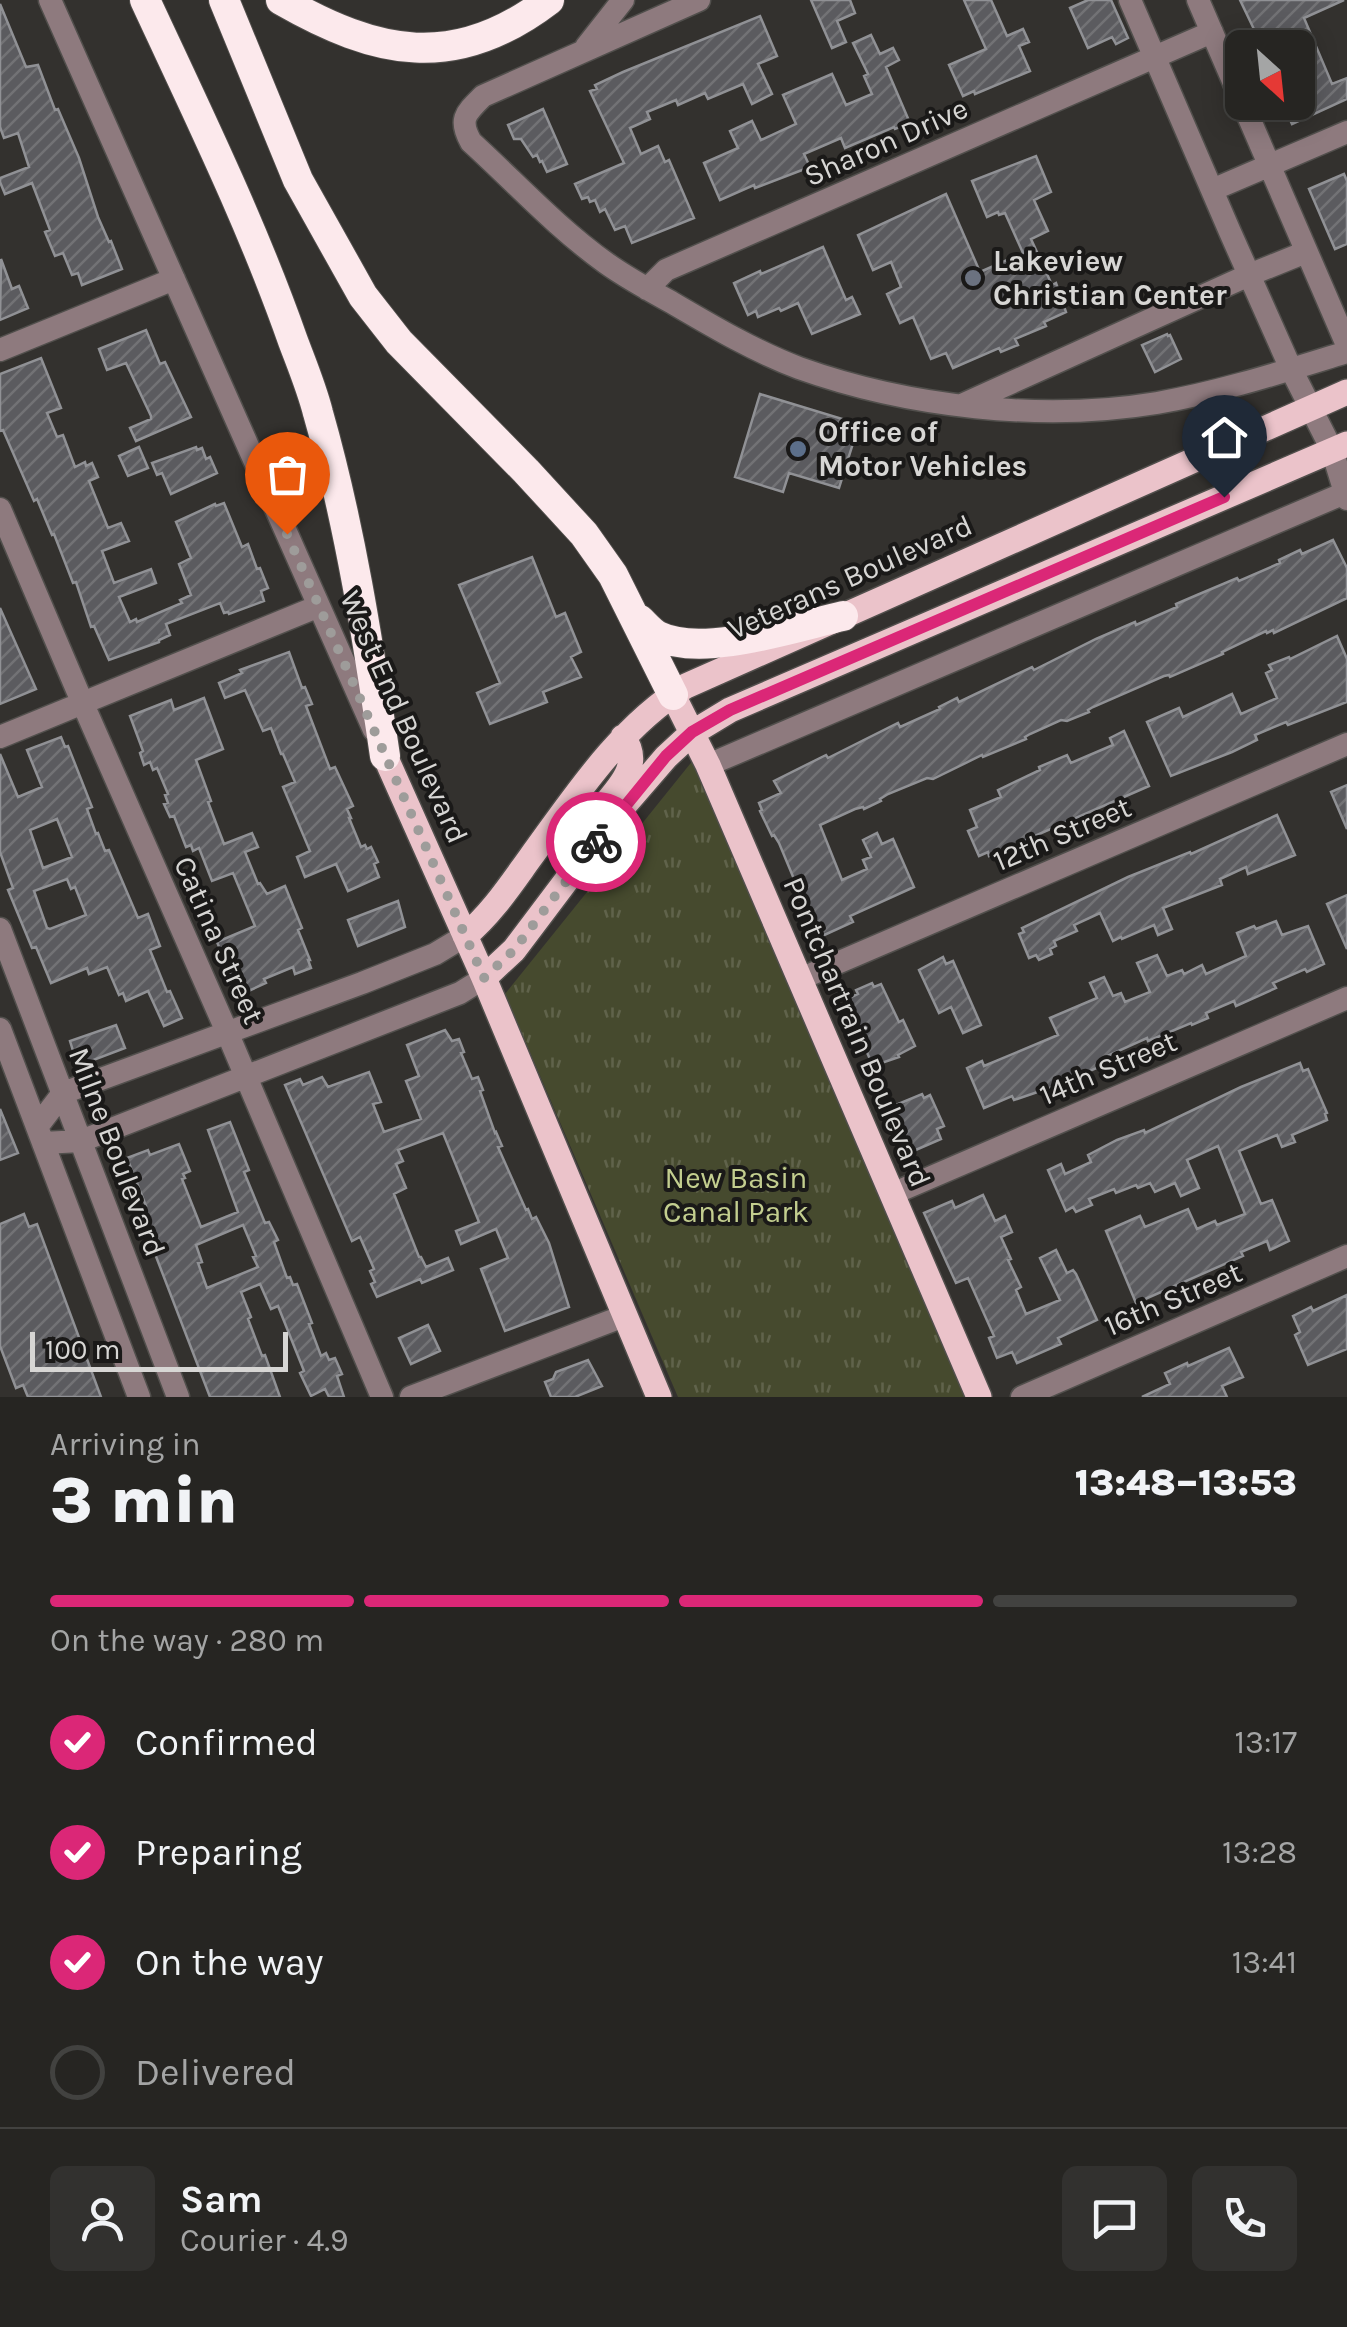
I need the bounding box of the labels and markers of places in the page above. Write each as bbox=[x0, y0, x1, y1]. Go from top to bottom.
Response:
place label: Lakeview Christian Center bbox=[993, 243, 1227, 313]
marker: Lakeview Christian Center bbox=[962, 267, 984, 289]
pin bbox=[1182, 395, 1267, 498]
place label: Office of Motor Vehicles bbox=[818, 414, 1027, 484]
pin bbox=[245, 432, 330, 535]
marker: Office of Motor Vehicles bbox=[787, 438, 809, 460]

